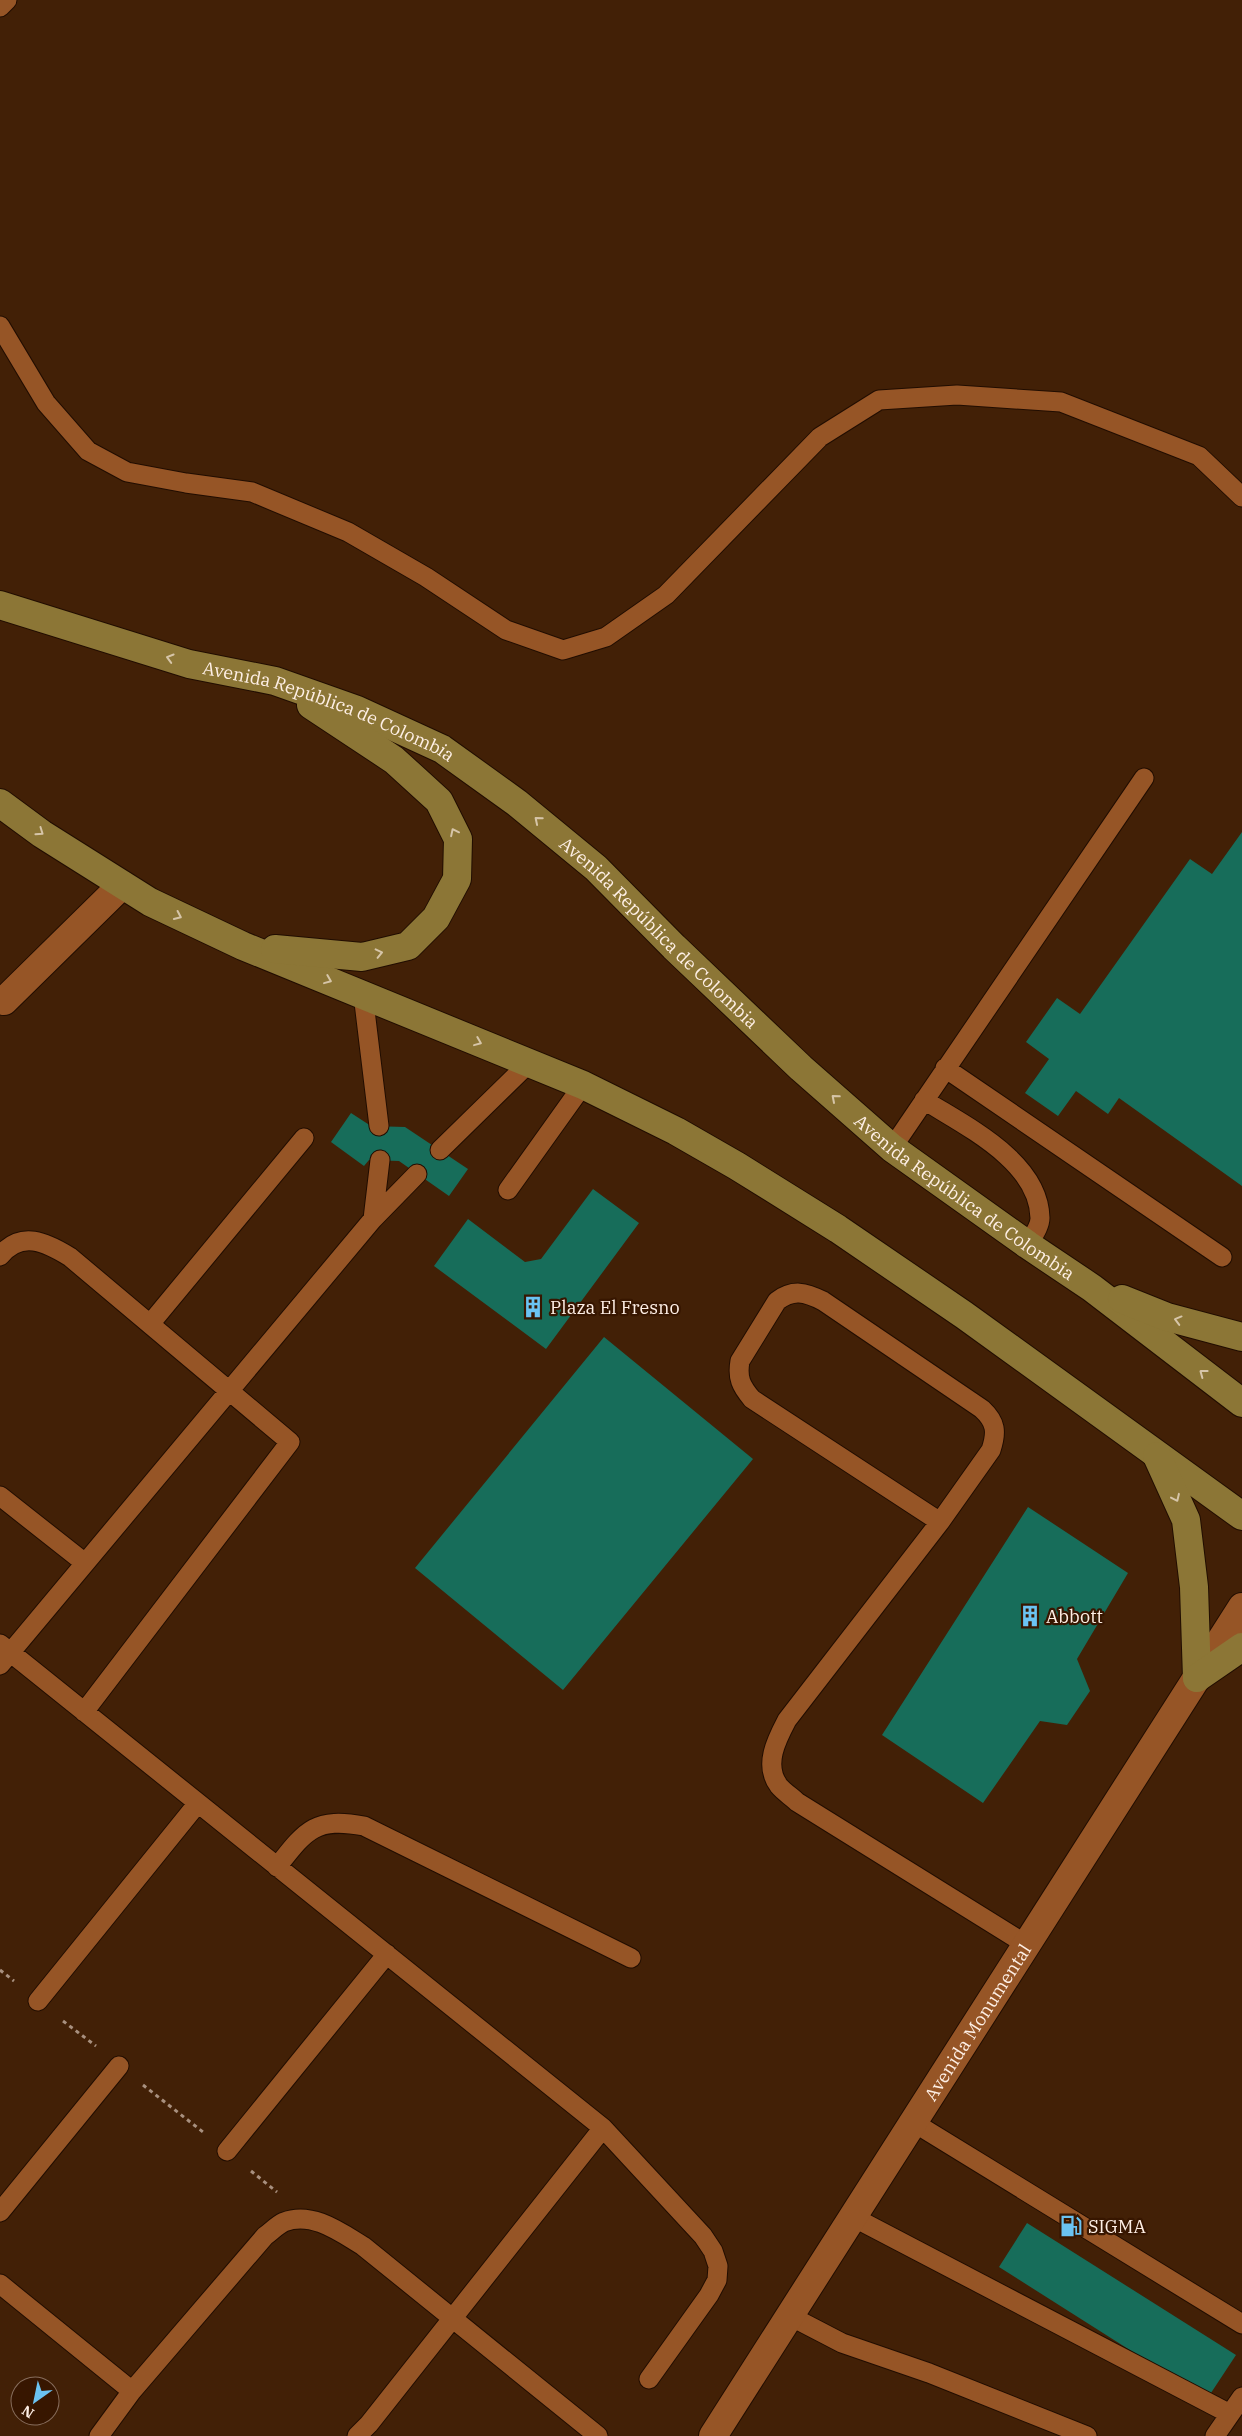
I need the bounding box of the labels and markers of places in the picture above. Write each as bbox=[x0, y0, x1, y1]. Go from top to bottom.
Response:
building icon: Plaza El Fresno bbox=[520, 1294, 546, 1320]
place label: Plaza El Fresno bbox=[550, 1296, 680, 1319]
building icon: Abbott bbox=[1017, 1603, 1043, 1629]
place label: Abbott bbox=[1046, 1605, 1103, 1628]
fuel station icon: SIGMA bbox=[1058, 2213, 1084, 2239]
place label: SIGMA bbox=[1088, 2215, 1146, 2238]

